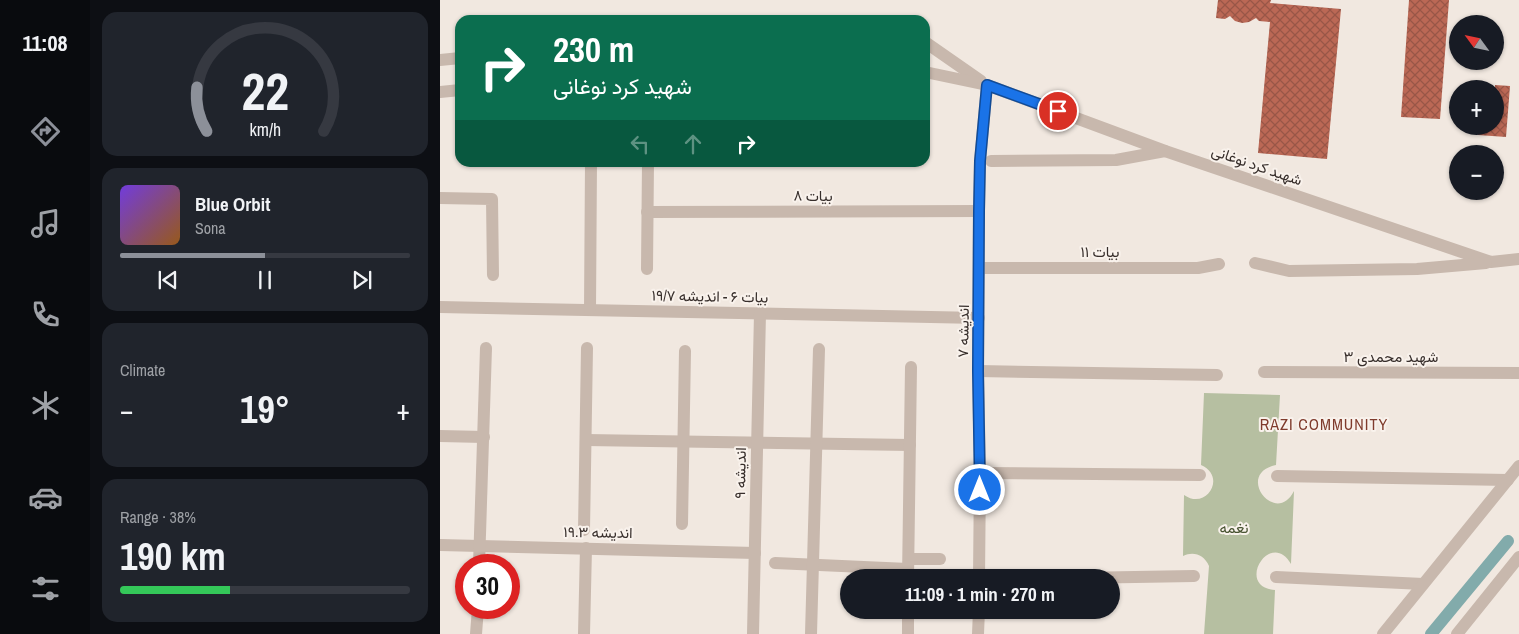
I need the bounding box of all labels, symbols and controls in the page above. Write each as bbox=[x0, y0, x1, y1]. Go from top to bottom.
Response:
north arrow bbox=[1449, 15, 1504, 70]
map controls bbox=[1449, 15, 1504, 200]
text: 230 m bbox=[553, 26, 634, 73]
text: 11:08 bbox=[22, 28, 68, 58]
icon: right bbox=[470, 35, 535, 100]
text: 22 bbox=[241, 56, 289, 126]
text: شهید کرد نوغانی bbox=[553, 71, 692, 101]
button: + bbox=[1449, 80, 1504, 135]
pin bbox=[1037, 90, 1079, 132]
icon: arrive bbox=[1044, 97, 1072, 125]
icon: directions bbox=[28, 114, 63, 149]
text: km/h bbox=[249, 118, 281, 142]
icon: left bbox=[626, 130, 654, 158]
icon: ahead bbox=[679, 130, 707, 158]
icon: right bbox=[732, 130, 760, 158]
street label: شهید کرد نوغانی bbox=[1209, 140, 1305, 190]
button: − bbox=[1449, 145, 1504, 200]
street label: بیات ۸ bbox=[793, 185, 833, 206]
text: Blue Orbit bbox=[195, 191, 270, 217]
icon: music bbox=[28, 206, 63, 241]
text: Sona bbox=[195, 217, 226, 239]
street label: بیات ۱۱ bbox=[1080, 241, 1120, 262]
icon: previous bbox=[154, 266, 182, 294]
icon: pause bbox=[251, 266, 279, 294]
icon: next bbox=[348, 266, 376, 294]
street label: بیات ۶ - اندیشه ۱۹/۷ bbox=[651, 284, 769, 308]
icon: phone bbox=[28, 297, 63, 332]
street label: اندیشه ۷ bbox=[952, 304, 974, 358]
street label: شهید محمدی ۳ bbox=[1344, 346, 1439, 367]
text: Climate bbox=[120, 359, 165, 381]
text: 19° bbox=[240, 384, 290, 435]
icon: climate bbox=[28, 388, 63, 423]
text: − bbox=[120, 391, 133, 429]
text: + bbox=[397, 391, 410, 429]
district label: RAZI COMMUNITY bbox=[1260, 413, 1388, 435]
street label: اندیشه ۹ bbox=[729, 447, 751, 499]
position arrow bbox=[953, 463, 1005, 515]
icon: car bbox=[28, 480, 63, 515]
text: Range · 38% bbox=[120, 506, 196, 528]
park label: نغمه bbox=[1219, 517, 1249, 538]
street label: اندیشه ۱۹.۳ bbox=[563, 521, 633, 543]
text: 190 km bbox=[120, 531, 226, 582]
speed limit sign: 30 bbox=[455, 554, 520, 619]
icon: filters bbox=[28, 571, 63, 606]
text: 11:09 · 1 min · 270 m bbox=[905, 581, 1055, 607]

